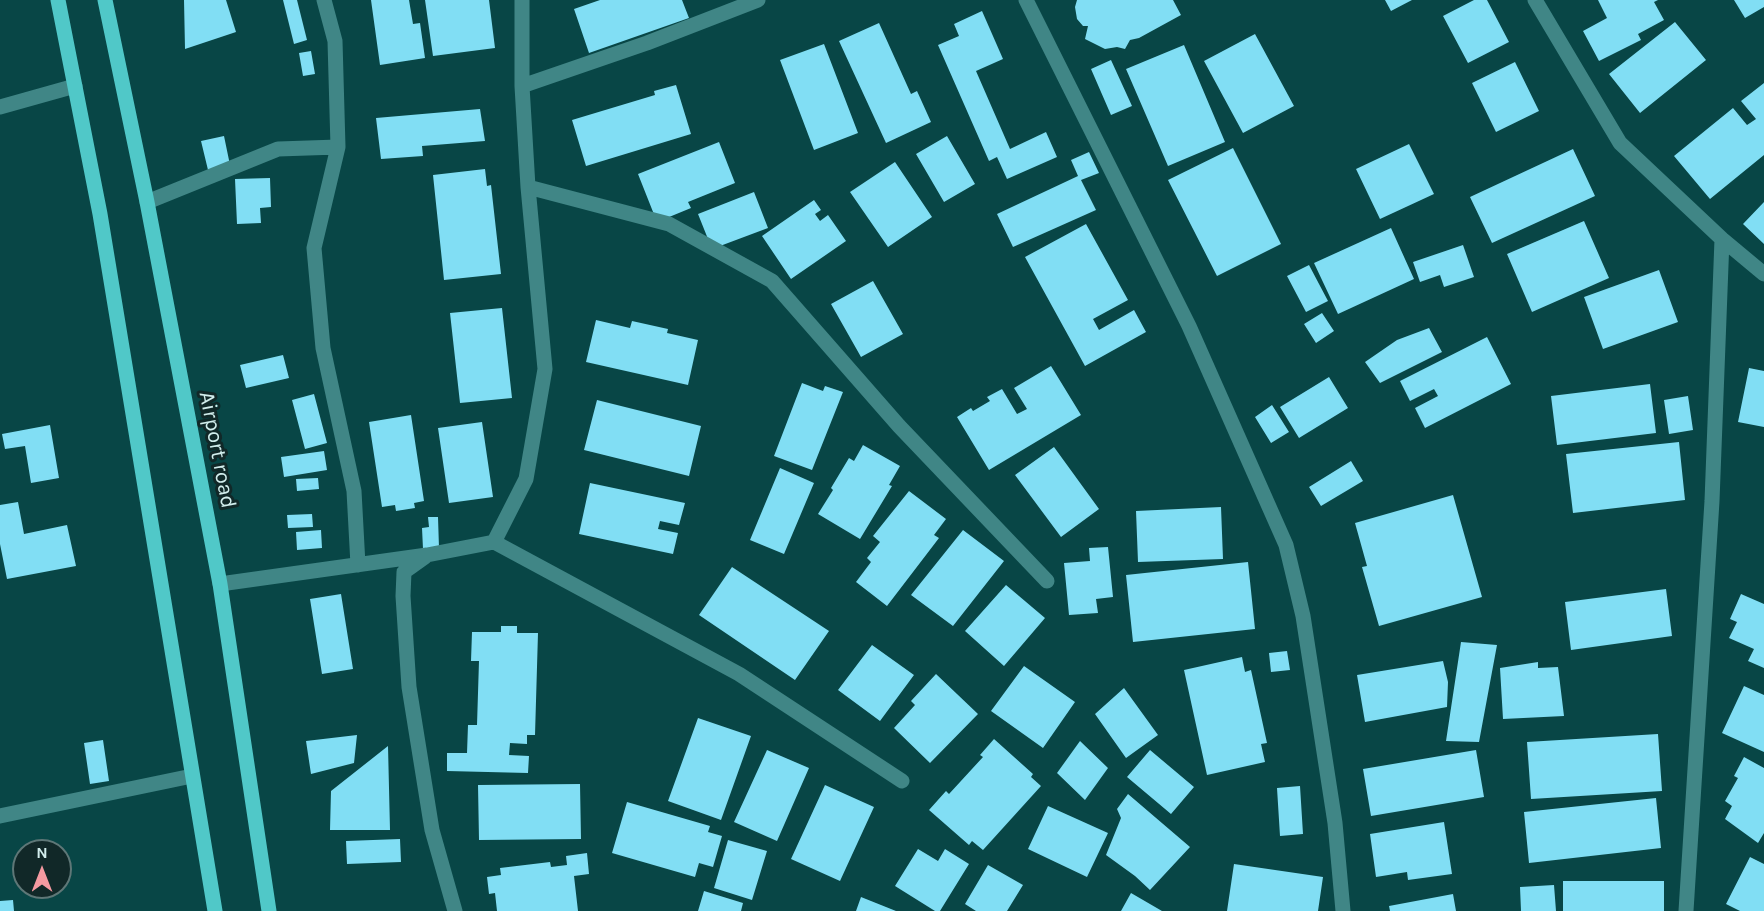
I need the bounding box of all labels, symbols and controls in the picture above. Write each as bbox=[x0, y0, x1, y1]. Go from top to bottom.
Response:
street label: Airport road bbox=[193, 389, 241, 511]
north arrow bbox=[12, 839, 72, 899]
text: N bbox=[36, 843, 48, 862]

